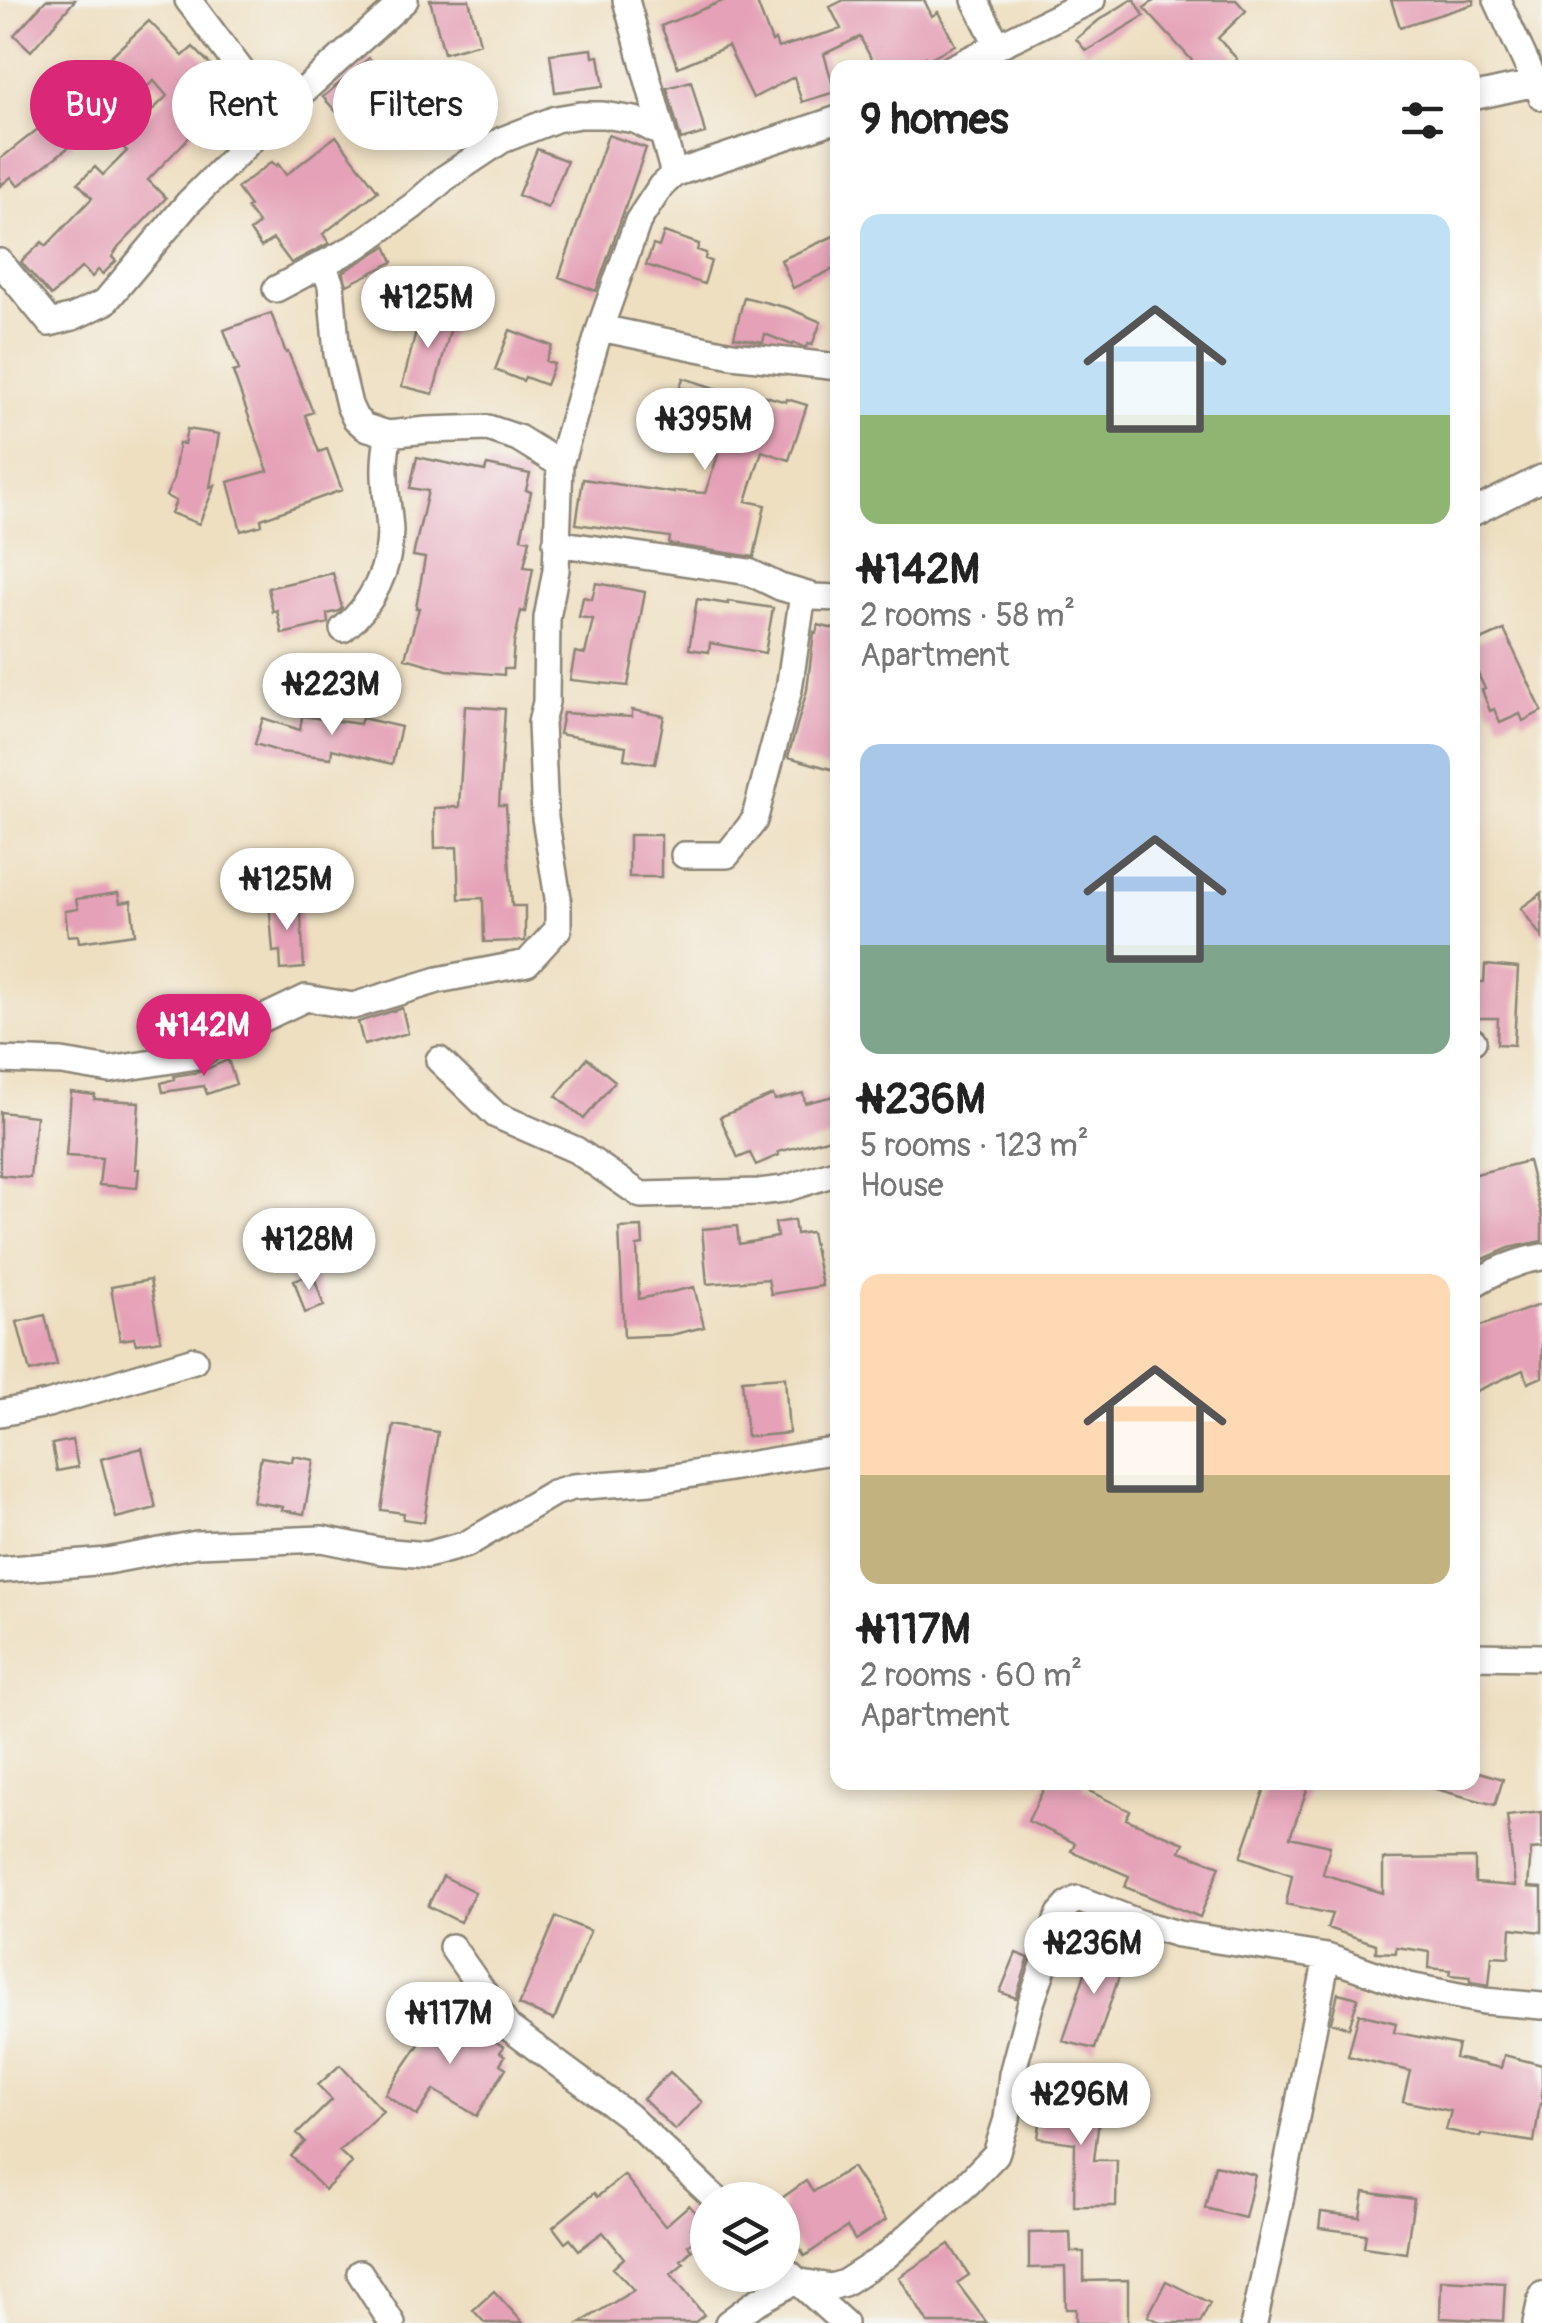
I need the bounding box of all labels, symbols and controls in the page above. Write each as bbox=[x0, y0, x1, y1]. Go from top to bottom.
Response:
chip: Buy bbox=[30, 60, 152, 150]
chip: Rent bbox=[172, 60, 313, 150]
chip: Filters bbox=[333, 60, 498, 150]
icon: filters bbox=[1395, 93, 1450, 148]
text: 9 homes bbox=[860, 94, 1009, 146]
pin: ₦125M bbox=[358, 266, 498, 351]
text: ₦125M bbox=[383, 278, 473, 318]
icon: home bbox=[1065, 279, 1245, 459]
pin: ₦395M bbox=[635, 388, 775, 473]
text: ₦395M bbox=[658, 400, 752, 440]
text: ₦142M bbox=[860, 544, 980, 596]
text: 2 rooms · 58 m² bbox=[860, 596, 1075, 636]
text: Apartment bbox=[860, 636, 1009, 676]
pin: ₦223M bbox=[262, 653, 402, 738]
text: ₦223M bbox=[285, 665, 379, 705]
icon: home bbox=[1065, 809, 1245, 989]
pin: ₦125M bbox=[217, 848, 357, 933]
text: ₦125M bbox=[242, 860, 332, 900]
pin: ₦142M bbox=[134, 994, 274, 1079]
text: ₦142M bbox=[158, 1006, 250, 1046]
text: ₦236M bbox=[860, 1074, 986, 1126]
text: 5 rooms · 123 m² bbox=[860, 1126, 1089, 1166]
text: House bbox=[860, 1166, 944, 1206]
pin: ₦128M bbox=[239, 1208, 379, 1293]
text: ₦128M bbox=[265, 1220, 353, 1260]
icon: home bbox=[1065, 1339, 1245, 1519]
text: ₦117M bbox=[860, 1604, 971, 1656]
text: 2 rooms · 60 m² bbox=[860, 1656, 1082, 1696]
text: Apartment bbox=[860, 1696, 1009, 1736]
pin: ₦236M bbox=[1024, 1912, 1164, 1997]
text: ₦236M bbox=[1046, 1924, 1142, 1964]
pin: ₦117M bbox=[380, 1982, 520, 2067]
text: ₦117M bbox=[408, 1994, 492, 2034]
pin: ₦296M bbox=[1011, 2063, 1151, 2148]
text: ₦296M bbox=[1033, 2075, 1129, 2115]
map controls bbox=[690, 2182, 800, 2292]
button: layers bbox=[690, 2182, 800, 2292]

